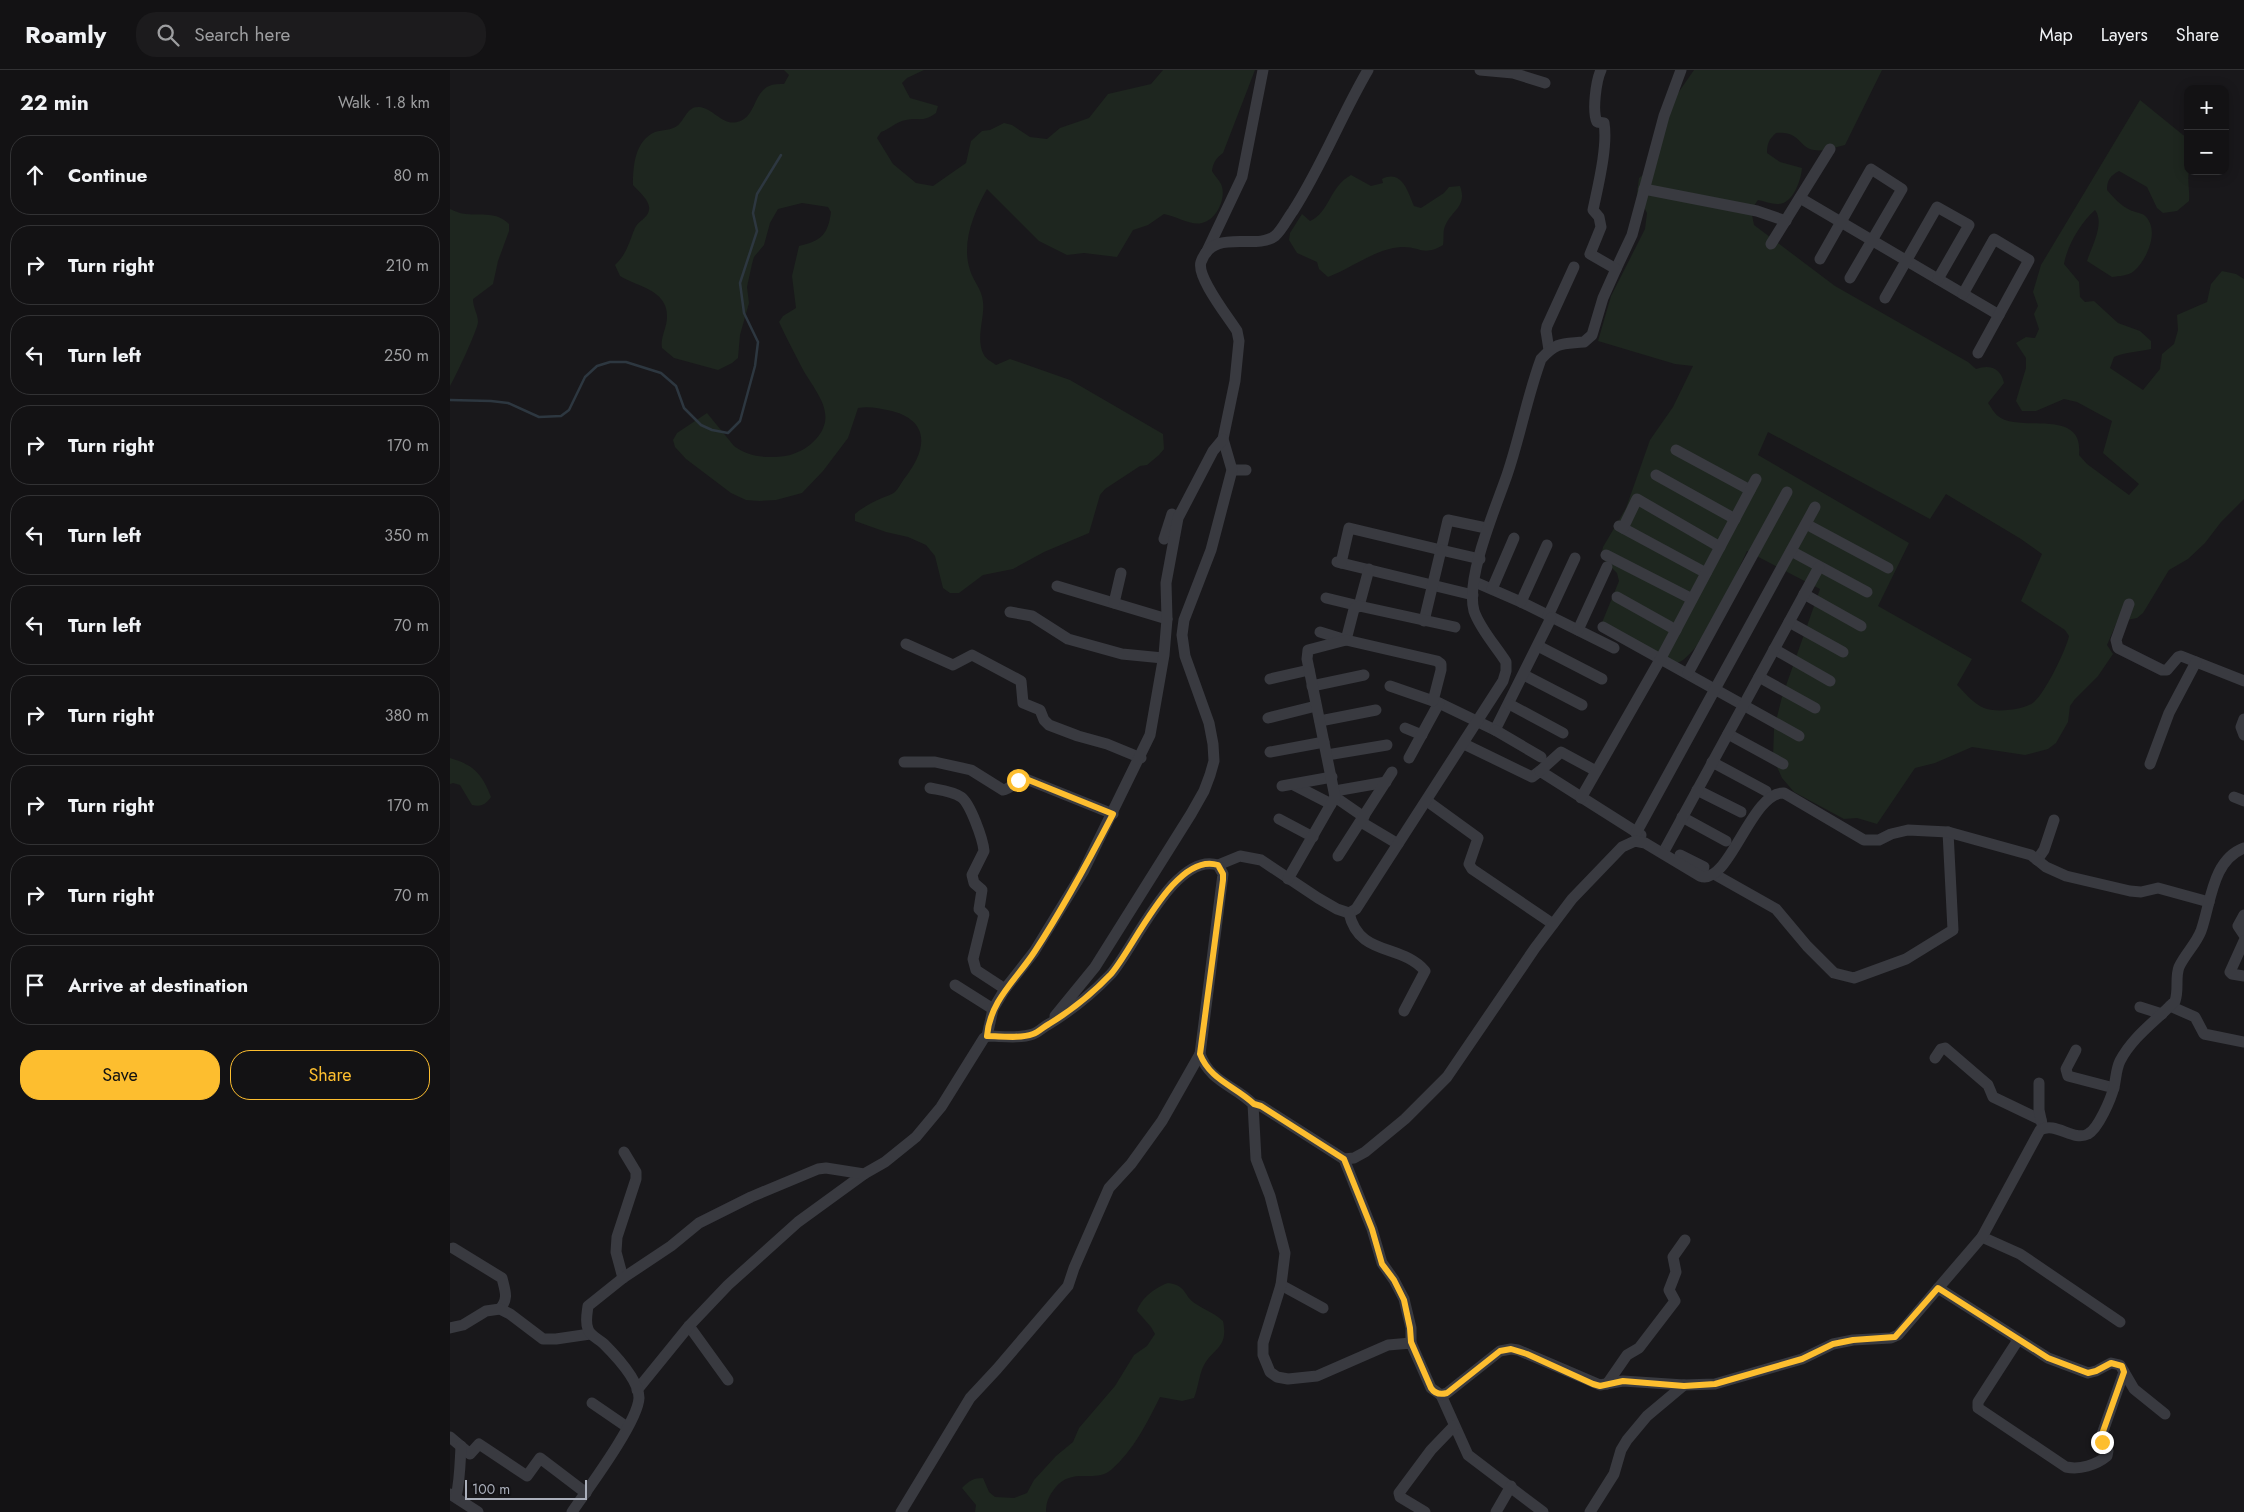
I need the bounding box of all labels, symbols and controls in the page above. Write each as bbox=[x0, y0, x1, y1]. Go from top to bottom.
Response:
search box bbox=[136, 12, 486, 57]
text: Roamly bbox=[25, 17, 106, 52]
icon: search bbox=[154, 21, 182, 49]
text: Search here bbox=[194, 21, 290, 48]
text: Map bbox=[2039, 22, 2073, 48]
text: Layers bbox=[2101, 22, 2148, 48]
text: Share bbox=[2176, 22, 2219, 48]
map controls bbox=[2184, 85, 2229, 175]
button: + bbox=[2184, 85, 2229, 130]
text: 22 min bbox=[20, 88, 89, 118]
text: Walk · 1.8 km bbox=[338, 91, 430, 114]
button: − bbox=[2184, 130, 2229, 175]
icon: ahead bbox=[21, 161, 49, 189]
text: Continue bbox=[68, 162, 147, 189]
text: 80 m bbox=[393, 164, 429, 187]
icon: right bbox=[21, 251, 49, 279]
text: Turn right bbox=[68, 252, 154, 279]
text: 210 m bbox=[386, 254, 429, 277]
icon: left bbox=[21, 341, 49, 369]
text: Turn left bbox=[68, 342, 141, 369]
text: 250 m bbox=[384, 344, 429, 367]
icon: right bbox=[21, 431, 49, 459]
text: Turn right bbox=[68, 432, 154, 459]
text: 170 m bbox=[387, 434, 429, 457]
icon: left bbox=[21, 521, 49, 549]
text: Turn left bbox=[68, 522, 141, 549]
text: 350 m bbox=[384, 524, 429, 547]
icon: left bbox=[21, 611, 49, 639]
text: Turn left bbox=[68, 612, 141, 639]
text: 70 m bbox=[394, 614, 429, 637]
icon: right bbox=[21, 701, 49, 729]
text: Turn right bbox=[68, 702, 154, 729]
text: 380 m bbox=[385, 704, 429, 727]
route start bbox=[1007, 769, 1030, 792]
icon: right bbox=[21, 791, 49, 819]
text: Turn right bbox=[68, 792, 154, 819]
text: 170 m bbox=[387, 794, 429, 817]
icon: right bbox=[21, 881, 49, 909]
text: Turn right bbox=[68, 882, 154, 909]
text: 70 m bbox=[394, 884, 429, 907]
icon: arrive bbox=[21, 971, 49, 999]
text: Arrive at destination bbox=[68, 972, 248, 999]
button: Save bbox=[20, 1050, 220, 1100]
button: Share bbox=[230, 1050, 430, 1100]
route end bbox=[2091, 1431, 2114, 1454]
scale bar bbox=[465, 1477, 588, 1500]
text: 100 m bbox=[472, 1479, 510, 1499]

